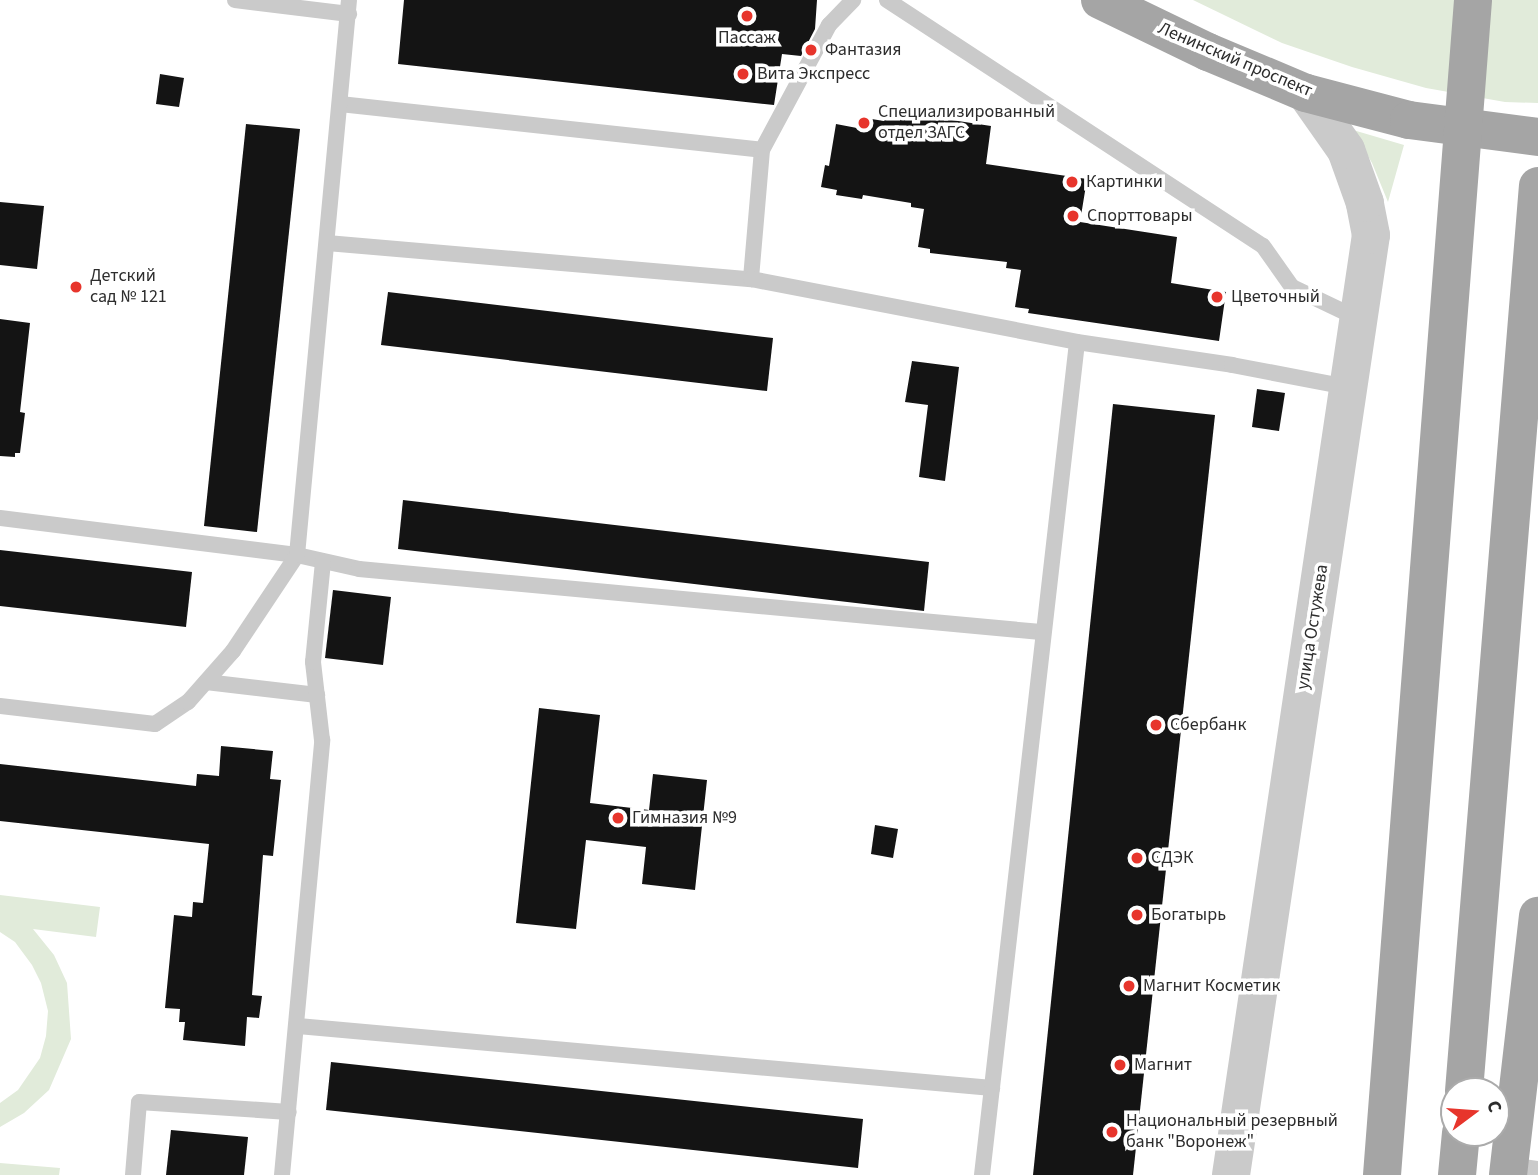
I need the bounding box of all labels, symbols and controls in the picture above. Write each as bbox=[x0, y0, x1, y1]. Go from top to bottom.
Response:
marker: Пассаж bbox=[739, 8, 755, 24]
street label: Ленинский проспект bbox=[1155, 18, 1315, 102]
place label: Пассаж bbox=[718, 27, 776, 49]
place label: Фантазия bbox=[825, 39, 902, 61]
marker: Фантазия bbox=[803, 42, 819, 58]
place label: Вита Экспресс bbox=[757, 63, 870, 85]
marker: Вита Экспресс bbox=[735, 66, 751, 82]
place label: Специализированный отдел ЗАГС bbox=[878, 102, 1055, 144]
marker: Специализированный отдел ЗАГС bbox=[856, 115, 872, 131]
place label: Картинки bbox=[1086, 171, 1163, 193]
marker: Картинки bbox=[1064, 174, 1080, 190]
place label: Спорттовары bbox=[1087, 205, 1193, 227]
marker: Спорттовары bbox=[1065, 208, 1081, 224]
place label: Детский сад № 121 bbox=[90, 266, 167, 308]
marker: Детский сад № 121 bbox=[68, 279, 84, 295]
place label: Цветочный bbox=[1231, 286, 1320, 308]
marker: Цветочный bbox=[1209, 289, 1225, 305]
street label: улица Остужева bbox=[1292, 563, 1334, 691]
place label: Сбербанк bbox=[1170, 714, 1246, 736]
marker: Сбербанк bbox=[1148, 717, 1164, 733]
place label: Гимназия №9 bbox=[632, 807, 737, 829]
marker: Гимназия №9 bbox=[610, 810, 626, 826]
place label: СДЭК bbox=[1151, 847, 1193, 869]
marker: СДЭК bbox=[1129, 850, 1145, 866]
place label: Богатырь bbox=[1151, 904, 1226, 926]
marker: Богатырь bbox=[1129, 907, 1145, 923]
place label: Магнит Косметик bbox=[1143, 975, 1280, 997]
marker: Магнит Косметик bbox=[1121, 978, 1137, 994]
place label: Магнит bbox=[1134, 1054, 1192, 1076]
marker: Магнит bbox=[1112, 1057, 1128, 1073]
north arrow bbox=[1440, 1077, 1510, 1147]
text: С bbox=[1479, 1098, 1508, 1116]
place label: Национальный резервный банк "Воронеж" bbox=[1126, 1111, 1338, 1154]
marker: Национальный резервный банк "Воронеж" bbox=[1104, 1124, 1120, 1140]

